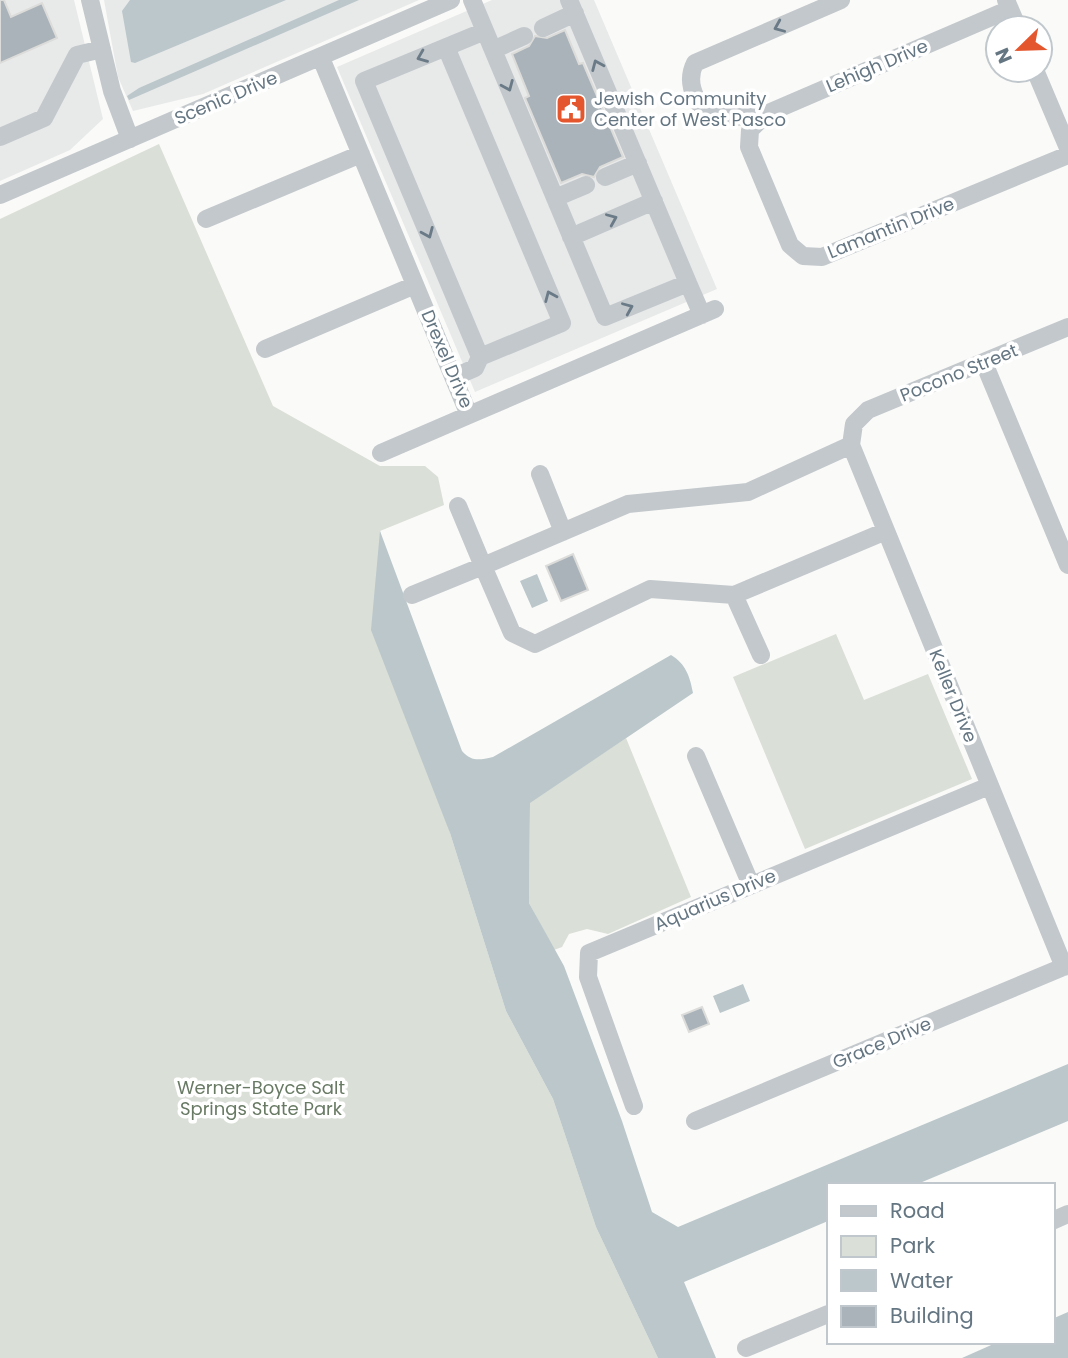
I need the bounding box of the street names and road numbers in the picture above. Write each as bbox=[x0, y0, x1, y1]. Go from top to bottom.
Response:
street label: Lehigh Drive bbox=[822, 33, 932, 98]
street label: Scenic Drive bbox=[171, 65, 281, 130]
street label: Lamantin Drive bbox=[824, 191, 958, 264]
street label: Drexel Drive bbox=[415, 306, 479, 412]
street label: Pocono Street bbox=[896, 338, 1021, 408]
street label: Keller Drive bbox=[923, 645, 984, 746]
street label: Aquarius Drive bbox=[650, 863, 780, 936]
street label: Grace Drive bbox=[829, 1011, 935, 1075]

